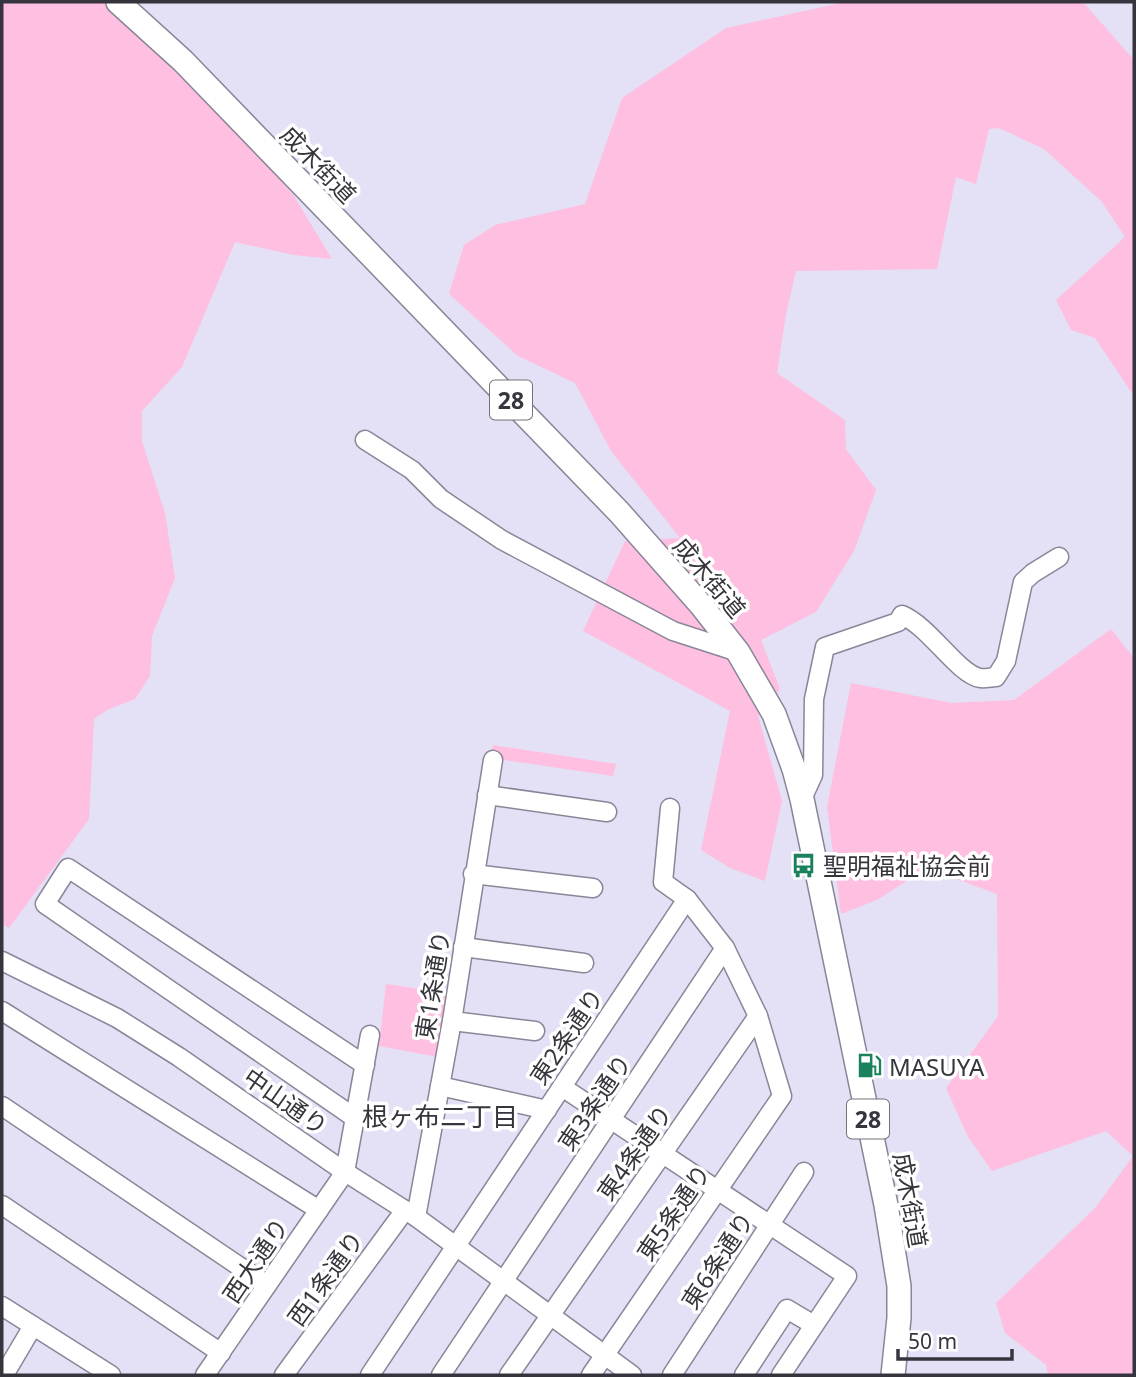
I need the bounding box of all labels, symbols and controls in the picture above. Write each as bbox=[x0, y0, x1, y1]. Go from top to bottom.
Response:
street label: 成木街道 bbox=[274, 118, 364, 210]
road number: 28 bbox=[490, 380, 532, 420]
street label: 成木街道 bbox=[667, 530, 753, 624]
place label: 聖明福祉協会前 bbox=[823, 849, 991, 882]
bus stop icon: 聖明福祉協会前 bbox=[789, 851, 817, 879]
street label: 東1条通り bbox=[407, 928, 457, 1042]
street label: 東2条通り bbox=[522, 981, 610, 1091]
street label: 東3条通り bbox=[550, 1047, 638, 1157]
place label: MASUYA bbox=[889, 1050, 985, 1083]
fuel station icon: MASUYA bbox=[855, 1052, 883, 1080]
street label: 中山通り bbox=[237, 1060, 335, 1142]
district label: 根ヶ布二丁目 bbox=[362, 1098, 518, 1134]
street label: 東4条通り bbox=[589, 1098, 679, 1206]
road number: 28 bbox=[847, 1100, 889, 1138]
street label: 成木街道 bbox=[886, 1150, 936, 1250]
street label: 東5条通り bbox=[629, 1157, 717, 1267]
street label: 東6条通り bbox=[673, 1205, 761, 1315]
street label: 西大通り bbox=[214, 1211, 296, 1309]
street label: 西1条通り bbox=[279, 1224, 371, 1332]
scale bar bbox=[898, 1318, 1012, 1362]
text: 50 m bbox=[908, 1327, 957, 1355]

